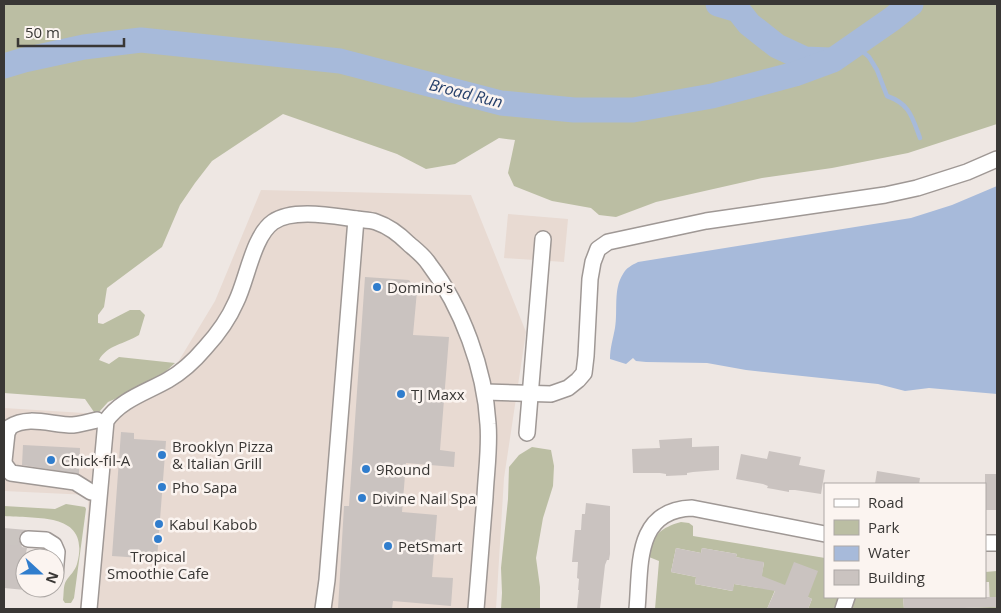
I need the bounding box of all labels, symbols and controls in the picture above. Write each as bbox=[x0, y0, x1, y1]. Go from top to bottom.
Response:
scale bar bbox=[18, 15, 124, 47]
text: 50 m bbox=[25, 22, 60, 42]
water label: Broad Run bbox=[427, 73, 505, 113]
place label: Domino's bbox=[387, 277, 453, 297]
marker: Domino's bbox=[371, 281, 383, 293]
place label: TJ Maxx bbox=[411, 384, 465, 404]
marker: TJ Maxx bbox=[395, 388, 407, 400]
place label: Brooklyn Pizza & Italian Grill bbox=[172, 436, 273, 473]
marker: Brooklyn Pizza & Italian Grill bbox=[156, 449, 168, 461]
place label: Chick-fil-A bbox=[61, 450, 131, 470]
marker: Chick-fil-A bbox=[45, 454, 57, 466]
place label: 9Round bbox=[376, 459, 430, 479]
marker: 9Round bbox=[360, 463, 372, 475]
place label: Pho Sapa bbox=[172, 477, 237, 497]
marker: Pho Sapa bbox=[156, 481, 168, 493]
legend bbox=[824, 483, 986, 598]
place label: Divine Nail Spa bbox=[372, 488, 476, 508]
marker: Divine Nail Spa bbox=[356, 492, 368, 504]
text: Road bbox=[868, 492, 904, 512]
place label: Kabul Kabob bbox=[169, 514, 257, 534]
text: Park bbox=[868, 517, 899, 537]
marker: Kabul Kabob bbox=[153, 518, 165, 530]
marker: Tropical Smoothie Cafe bbox=[152, 533, 164, 545]
place label: PetSmart bbox=[398, 536, 463, 556]
marker: PetSmart bbox=[382, 540, 394, 552]
text: Water bbox=[868, 542, 910, 562]
place label: Tropical Smoothie Cafe bbox=[107, 546, 209, 583]
north arrow bbox=[15, 548, 65, 598]
text: Building bbox=[868, 567, 925, 587]
text: N bbox=[42, 569, 64, 587]

